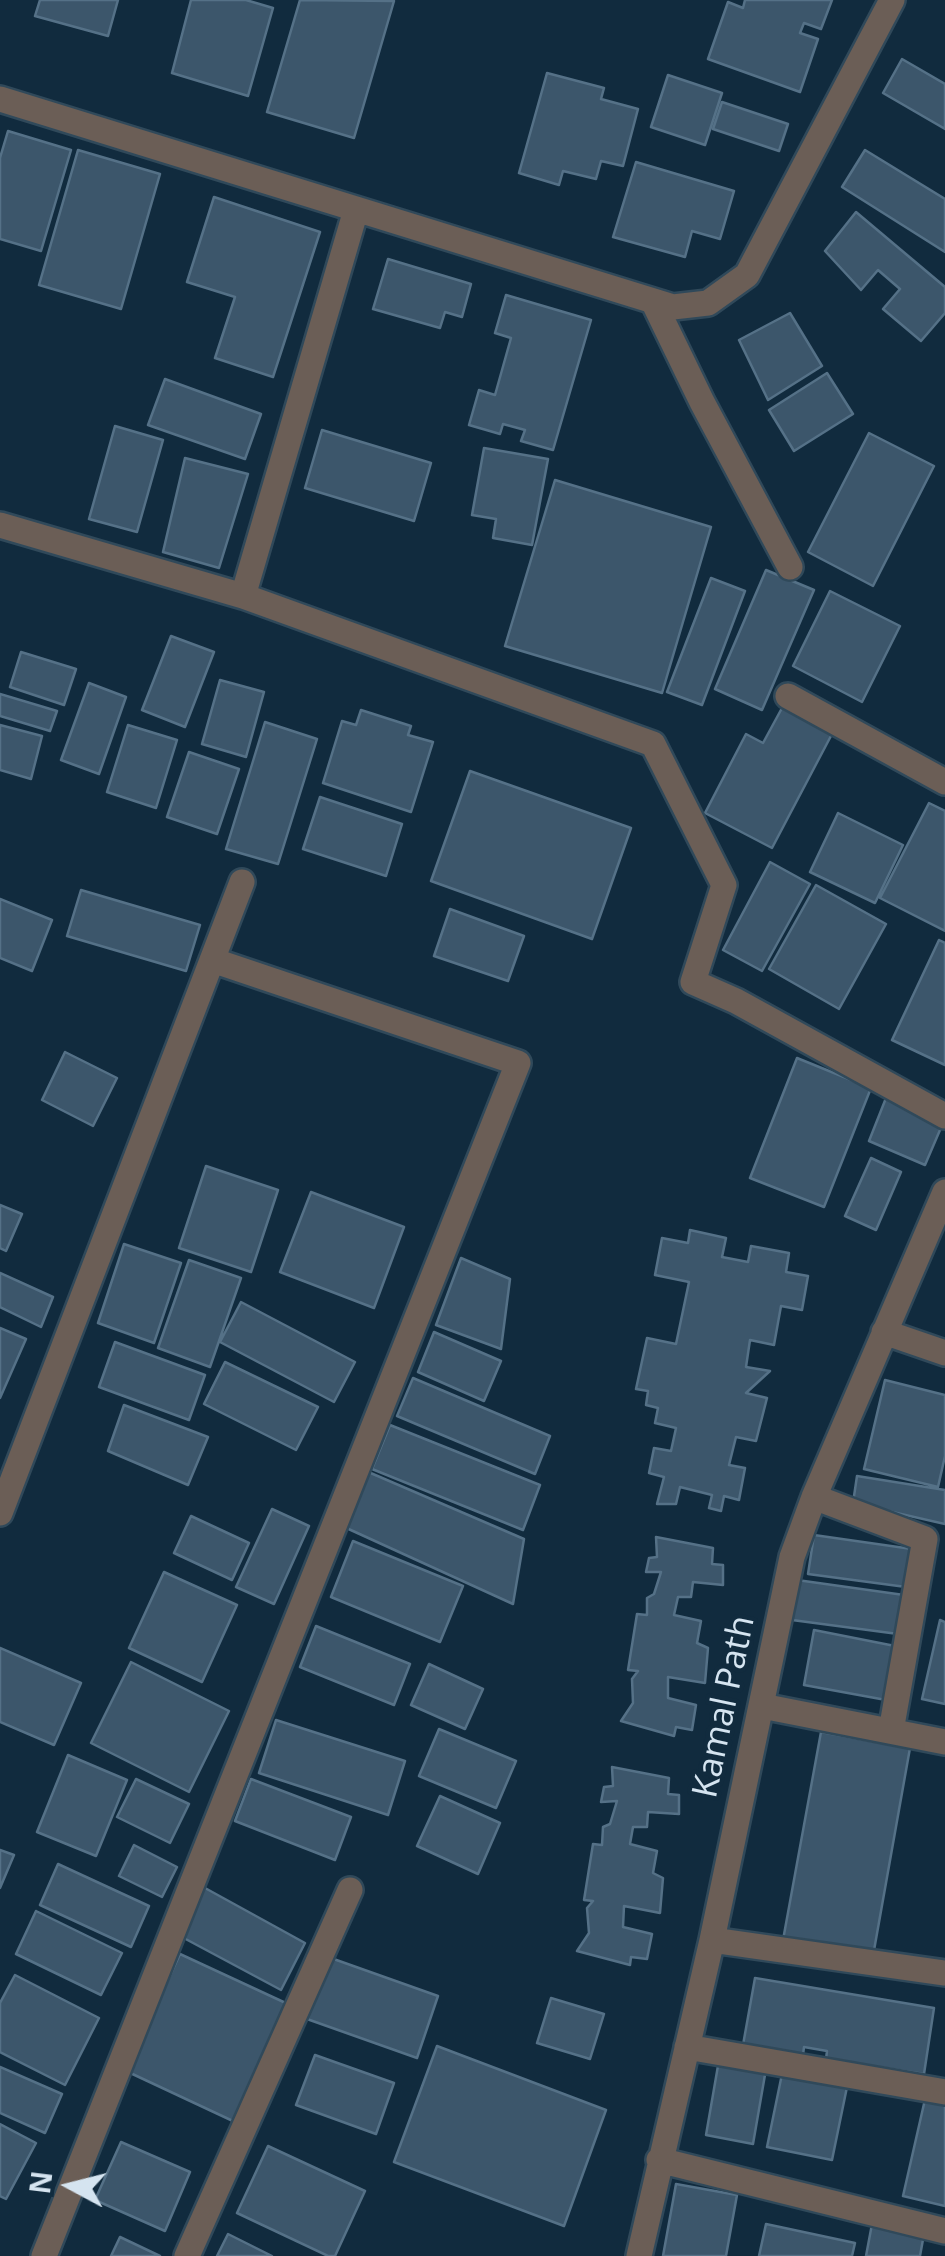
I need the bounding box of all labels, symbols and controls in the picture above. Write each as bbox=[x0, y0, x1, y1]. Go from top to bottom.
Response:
street label: Kamal Path bbox=[685, 1612, 765, 1802]
north arrow bbox=[20, 2136, 120, 2236]
text: N bbox=[20, 2169, 60, 2196]

